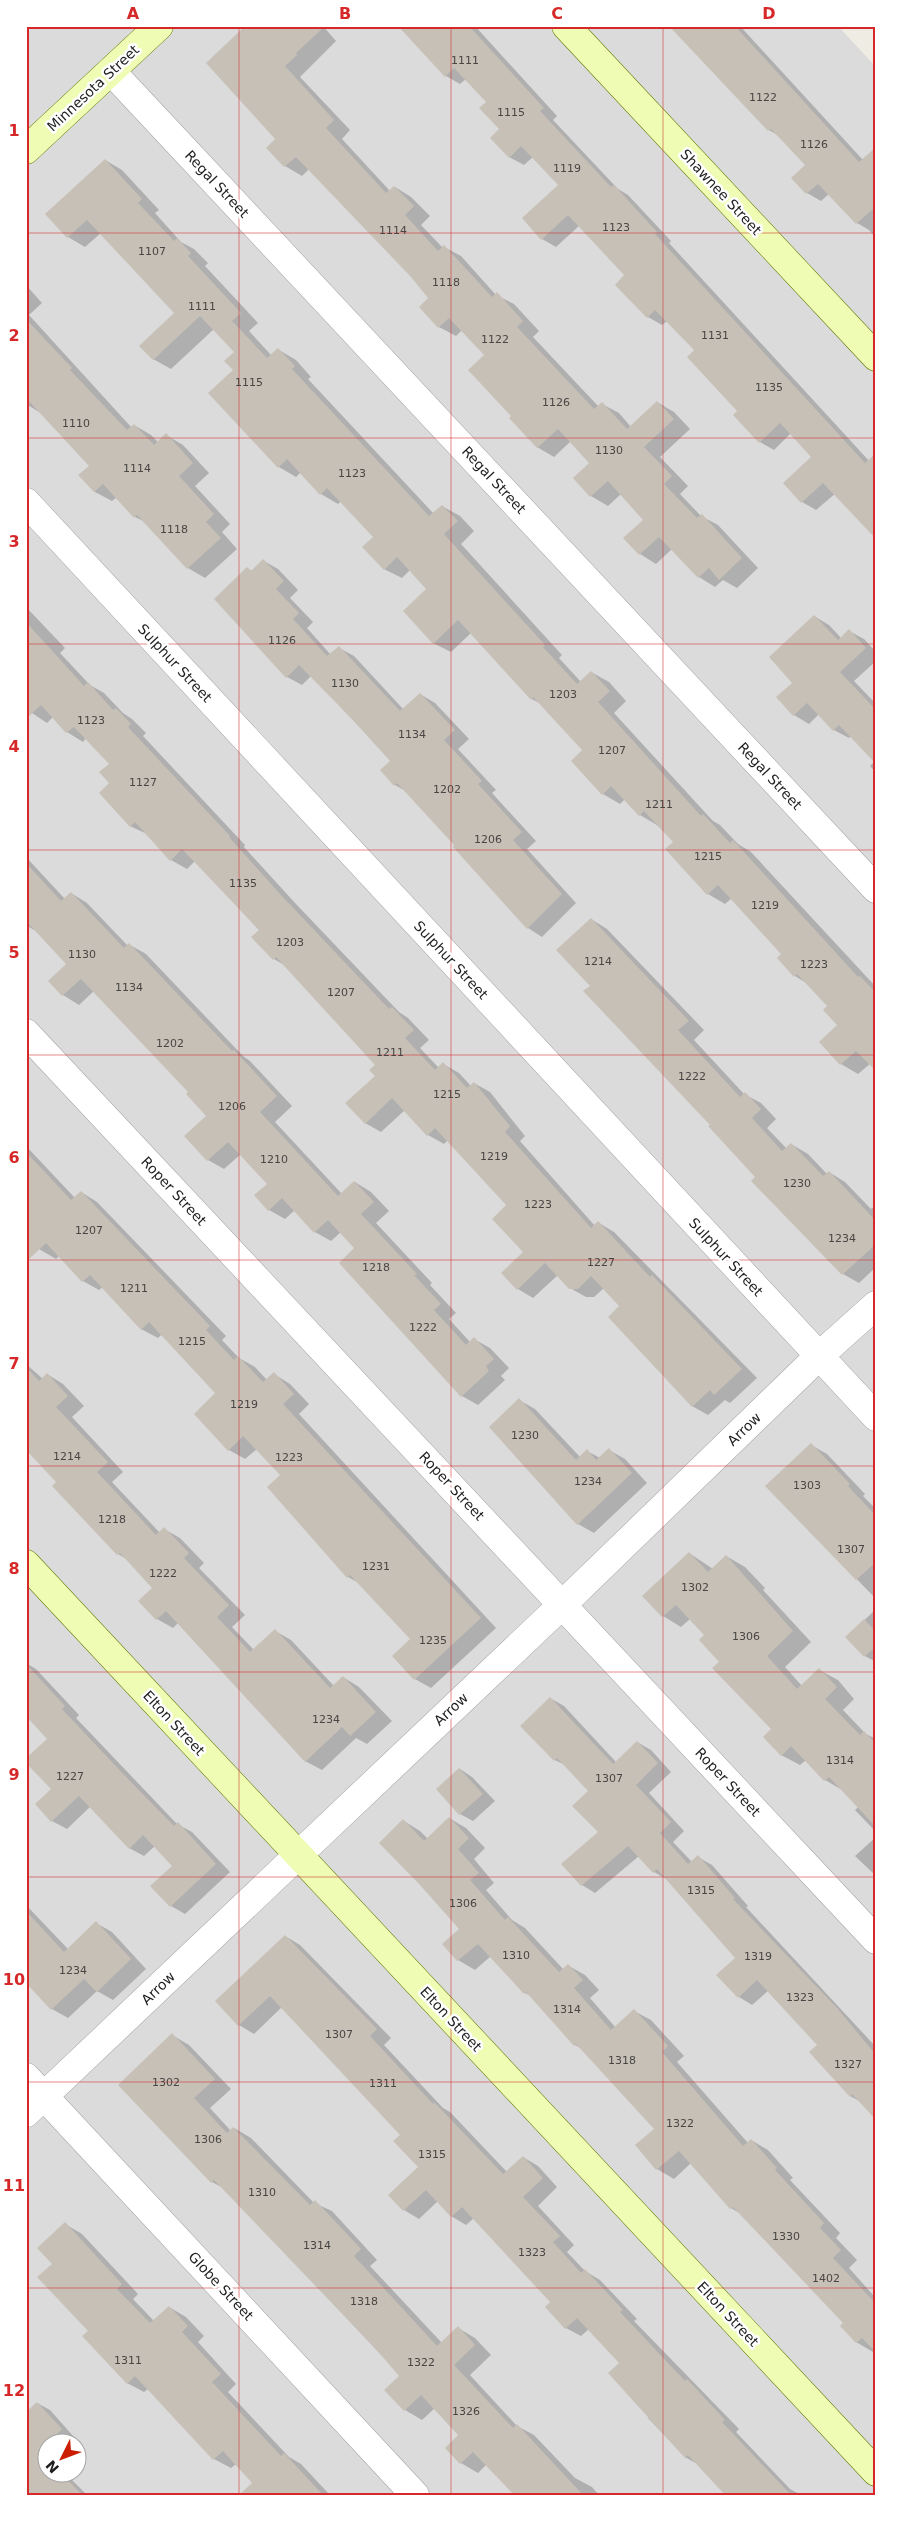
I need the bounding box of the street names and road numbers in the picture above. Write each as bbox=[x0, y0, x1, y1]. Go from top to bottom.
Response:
street label: Minnesota Street bbox=[44, 41, 142, 135]
street label: Shawnee Street bbox=[677, 146, 765, 238]
street label: Regal Street bbox=[182, 147, 253, 221]
street label: Regal Street bbox=[459, 443, 530, 517]
street label: Sulphur Street bbox=[135, 621, 216, 706]
street label: Regal Street bbox=[735, 739, 806, 813]
street label: Sulphur Street bbox=[411, 918, 492, 1003]
street label: Roper Street bbox=[138, 1153, 210, 1229]
street label: Sulphur Street bbox=[686, 1215, 767, 1300]
street label: Arrow bbox=[724, 1409, 764, 1449]
street label: Roper Street bbox=[416, 1448, 488, 1524]
street label: Elton Street bbox=[140, 1687, 208, 1759]
street label: Arrow bbox=[431, 1689, 471, 1729]
street label: Roper Street bbox=[692, 1744, 764, 1820]
street label: Arrow bbox=[138, 1968, 178, 2008]
street label: Elton Street bbox=[417, 1983, 485, 2055]
street label: Globe Street bbox=[185, 2248, 257, 2324]
street label: Elton Street bbox=[694, 2278, 762, 2350]

